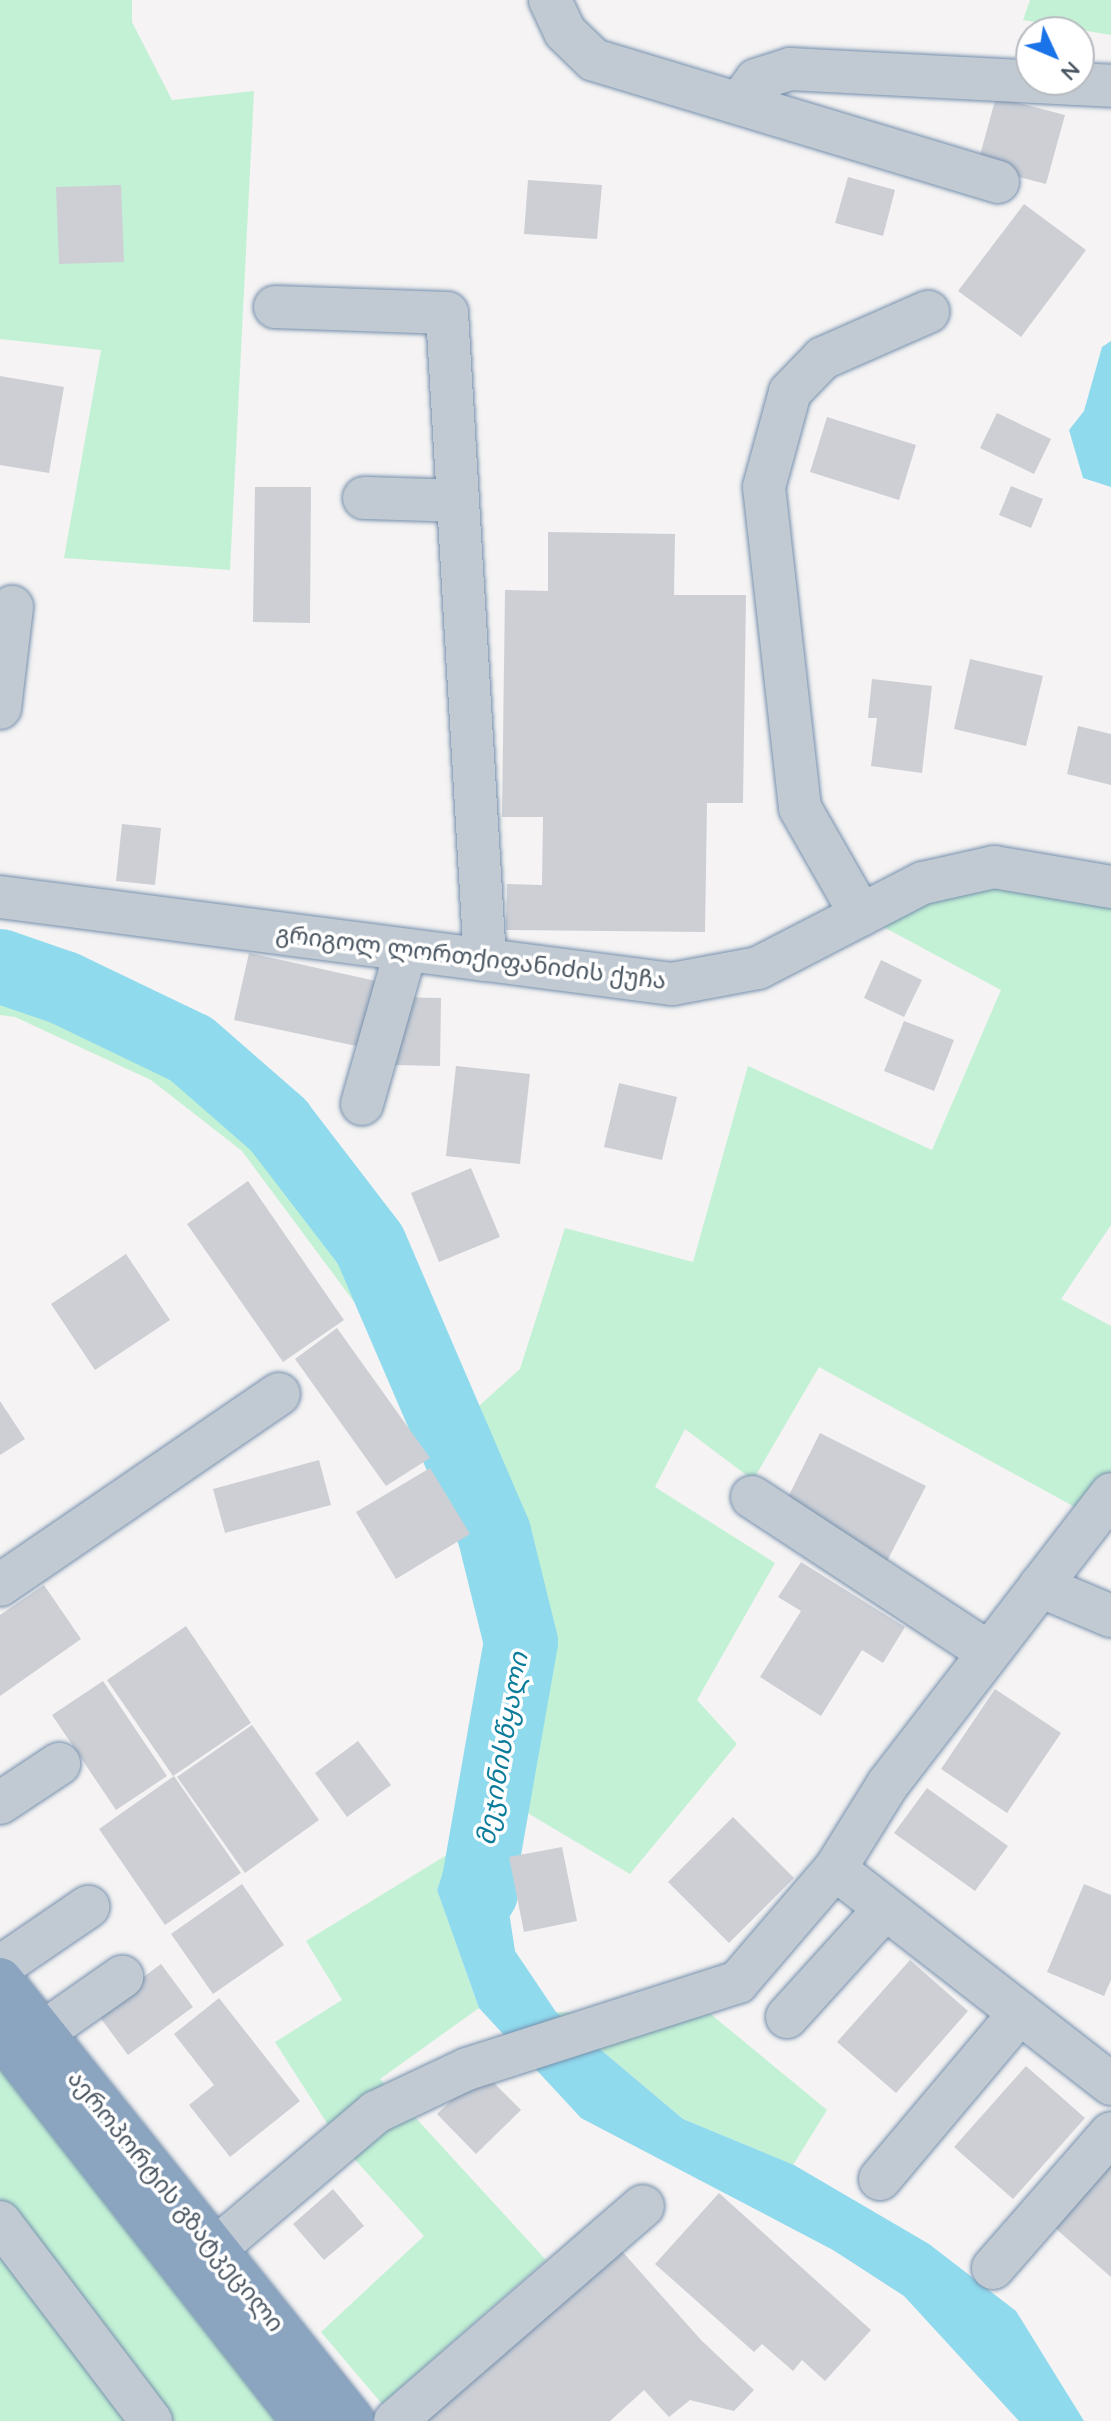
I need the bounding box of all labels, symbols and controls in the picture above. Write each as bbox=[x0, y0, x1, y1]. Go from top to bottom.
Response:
north arrow bbox=[1015, 16, 1095, 96]
text: N bbox=[1055, 56, 1087, 87]
street label: გრიგოლ ლორთქიფანიძის ქუჩა bbox=[274, 919, 668, 995]
water label: მეჯინისწყალი bbox=[470, 1650, 534, 1848]
street label: აეროპორტის გზატკეცილი bbox=[62, 2065, 290, 2337]

